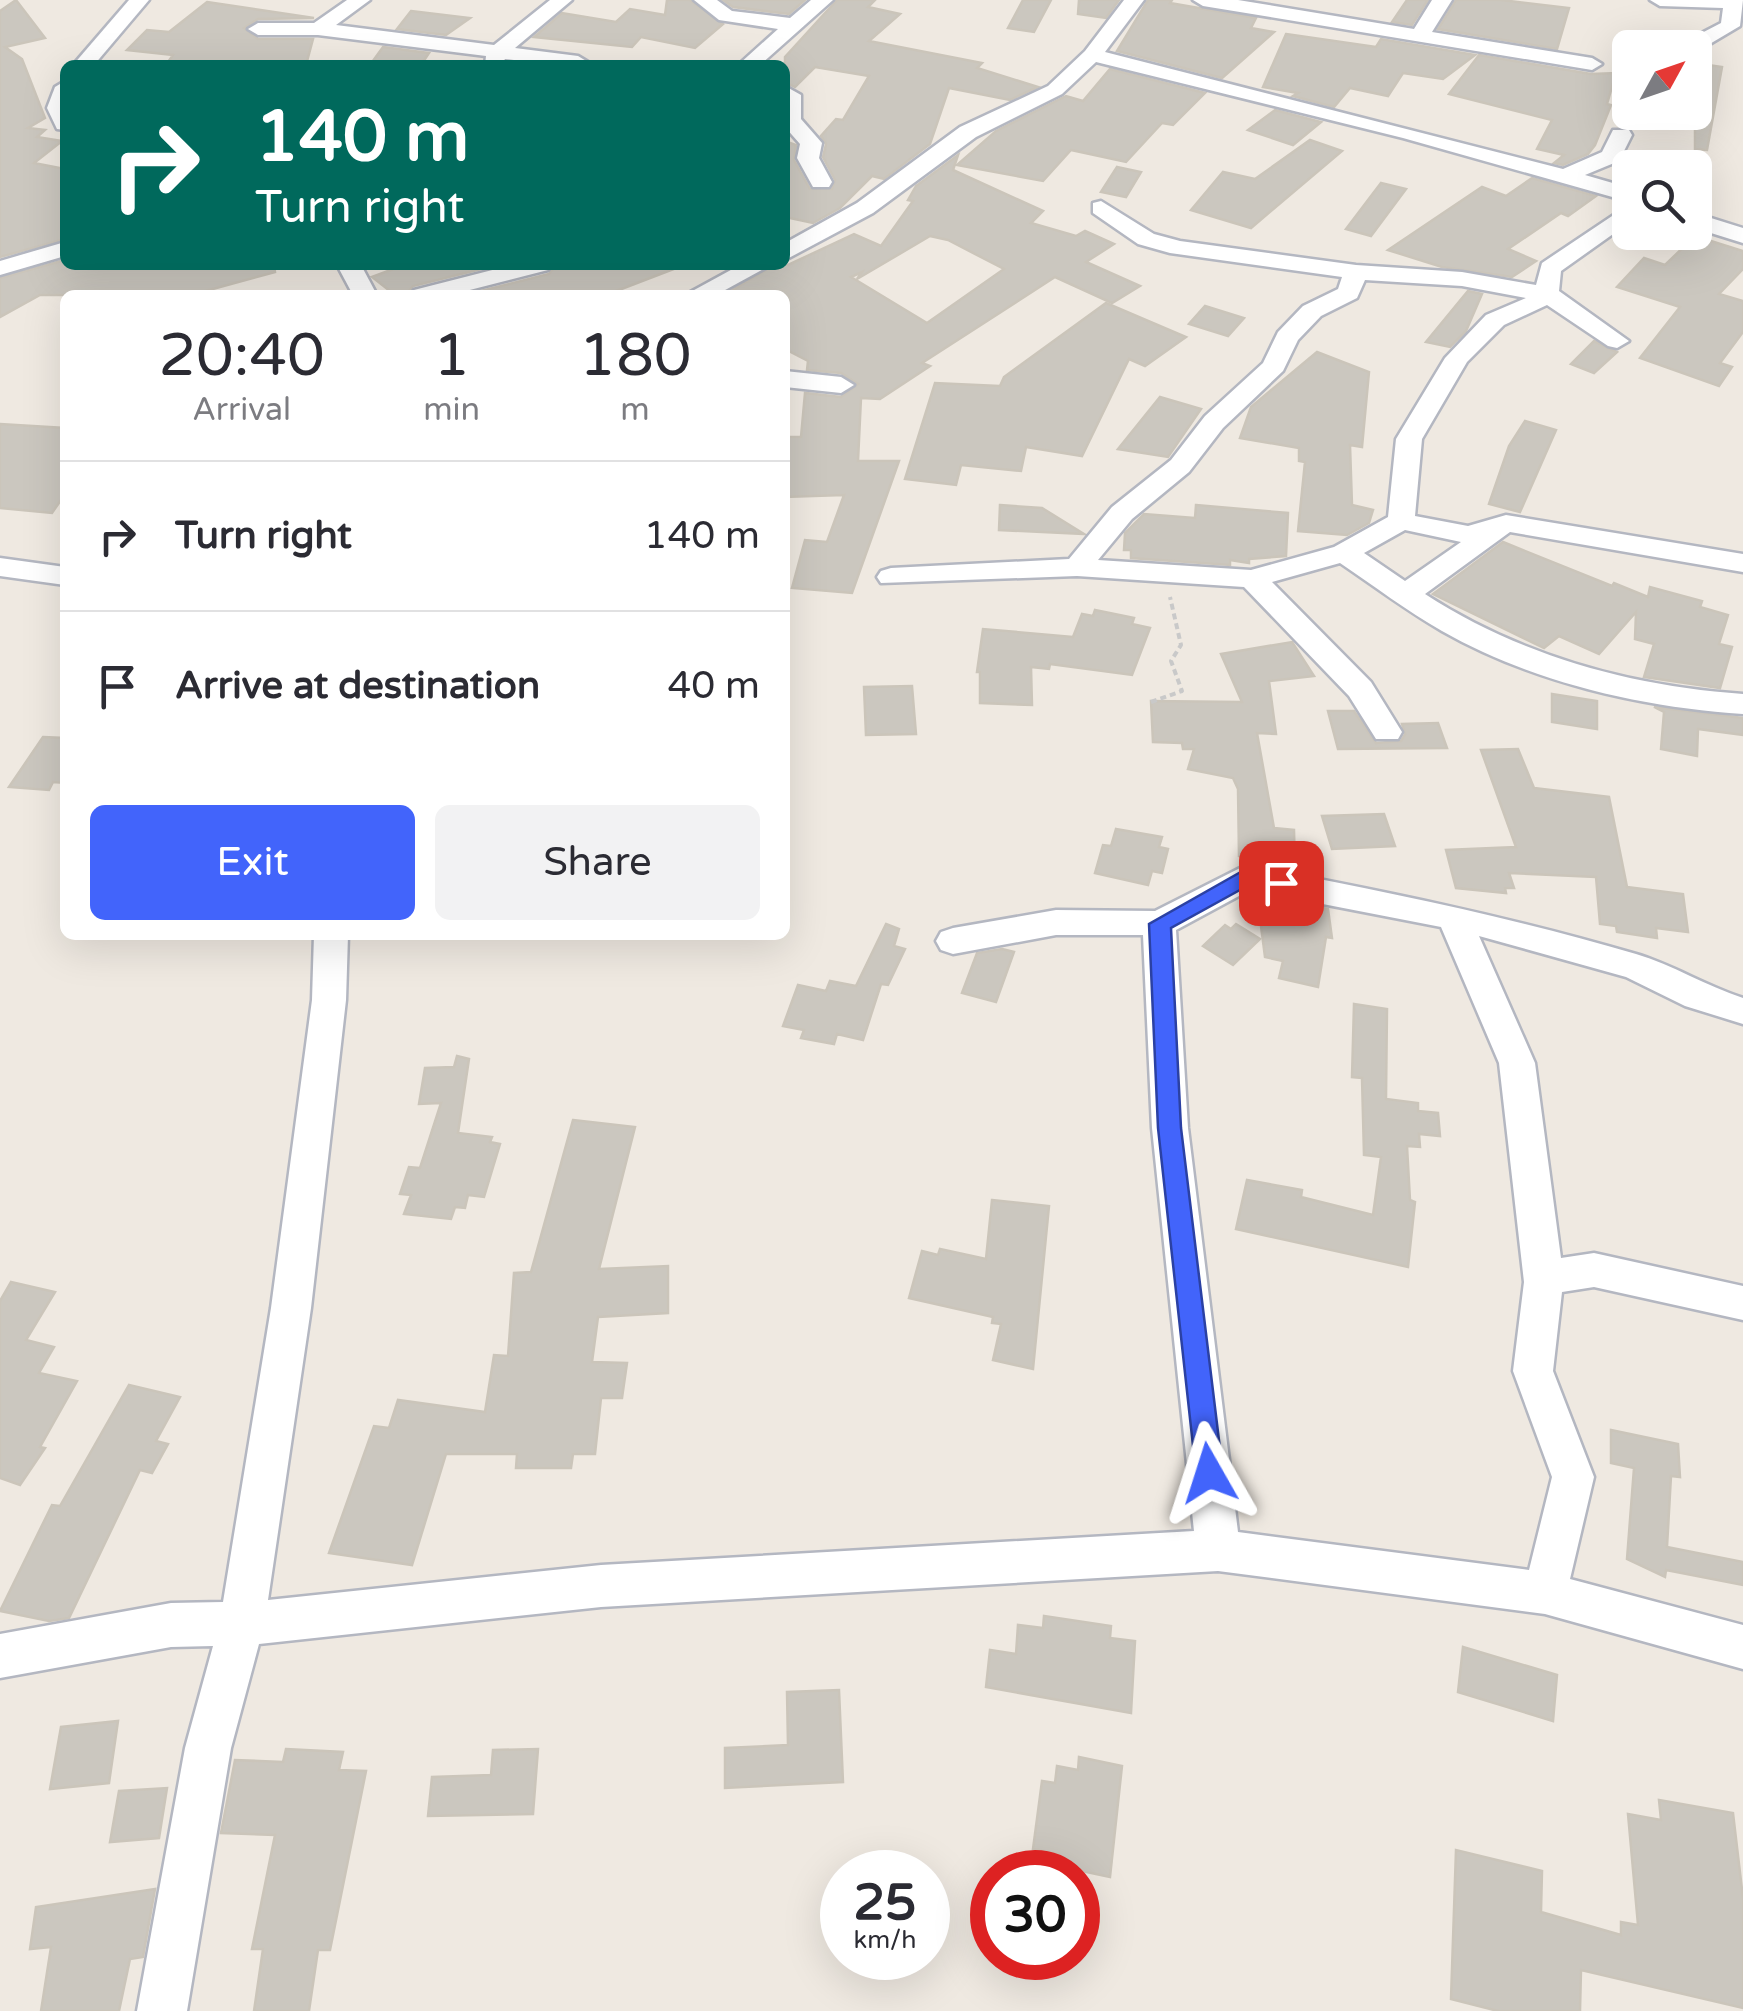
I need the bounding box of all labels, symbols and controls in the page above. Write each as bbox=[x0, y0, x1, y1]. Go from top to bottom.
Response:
north arrow bbox=[1612, 30, 1712, 130]
map controls bbox=[1612, 30, 1712, 250]
text: 140 m bbox=[255, 96, 469, 180]
icon: right bbox=[90, 100, 220, 230]
button: search bbox=[1612, 150, 1712, 250]
text: Turn right bbox=[255, 181, 464, 235]
text: 20:40 bbox=[158, 320, 325, 392]
text: 1 bbox=[433, 320, 470, 392]
text: 180 bbox=[578, 320, 692, 392]
text: Arrival bbox=[192, 391, 291, 429]
text: min bbox=[423, 391, 480, 429]
text: m bbox=[620, 391, 650, 429]
icon: right bbox=[90, 509, 145, 564]
text: Turn right bbox=[175, 513, 352, 559]
text: 140 m bbox=[644, 513, 760, 559]
icon: arrive bbox=[90, 659, 145, 714]
text: Arrive at destination bbox=[175, 663, 540, 709]
text: 40 m bbox=[668, 663, 760, 709]
button: Exit bbox=[90, 805, 415, 920]
button: Share bbox=[435, 805, 760, 920]
pin bbox=[1239, 841, 1324, 926]
icon: arrive bbox=[1254, 856, 1309, 911]
position arrow bbox=[1157, 1421, 1261, 1525]
speed limit sign: 30 bbox=[970, 1850, 1100, 1980]
text: 25 bbox=[854, 1873, 916, 1933]
text: km/h bbox=[854, 1925, 916, 1955]

